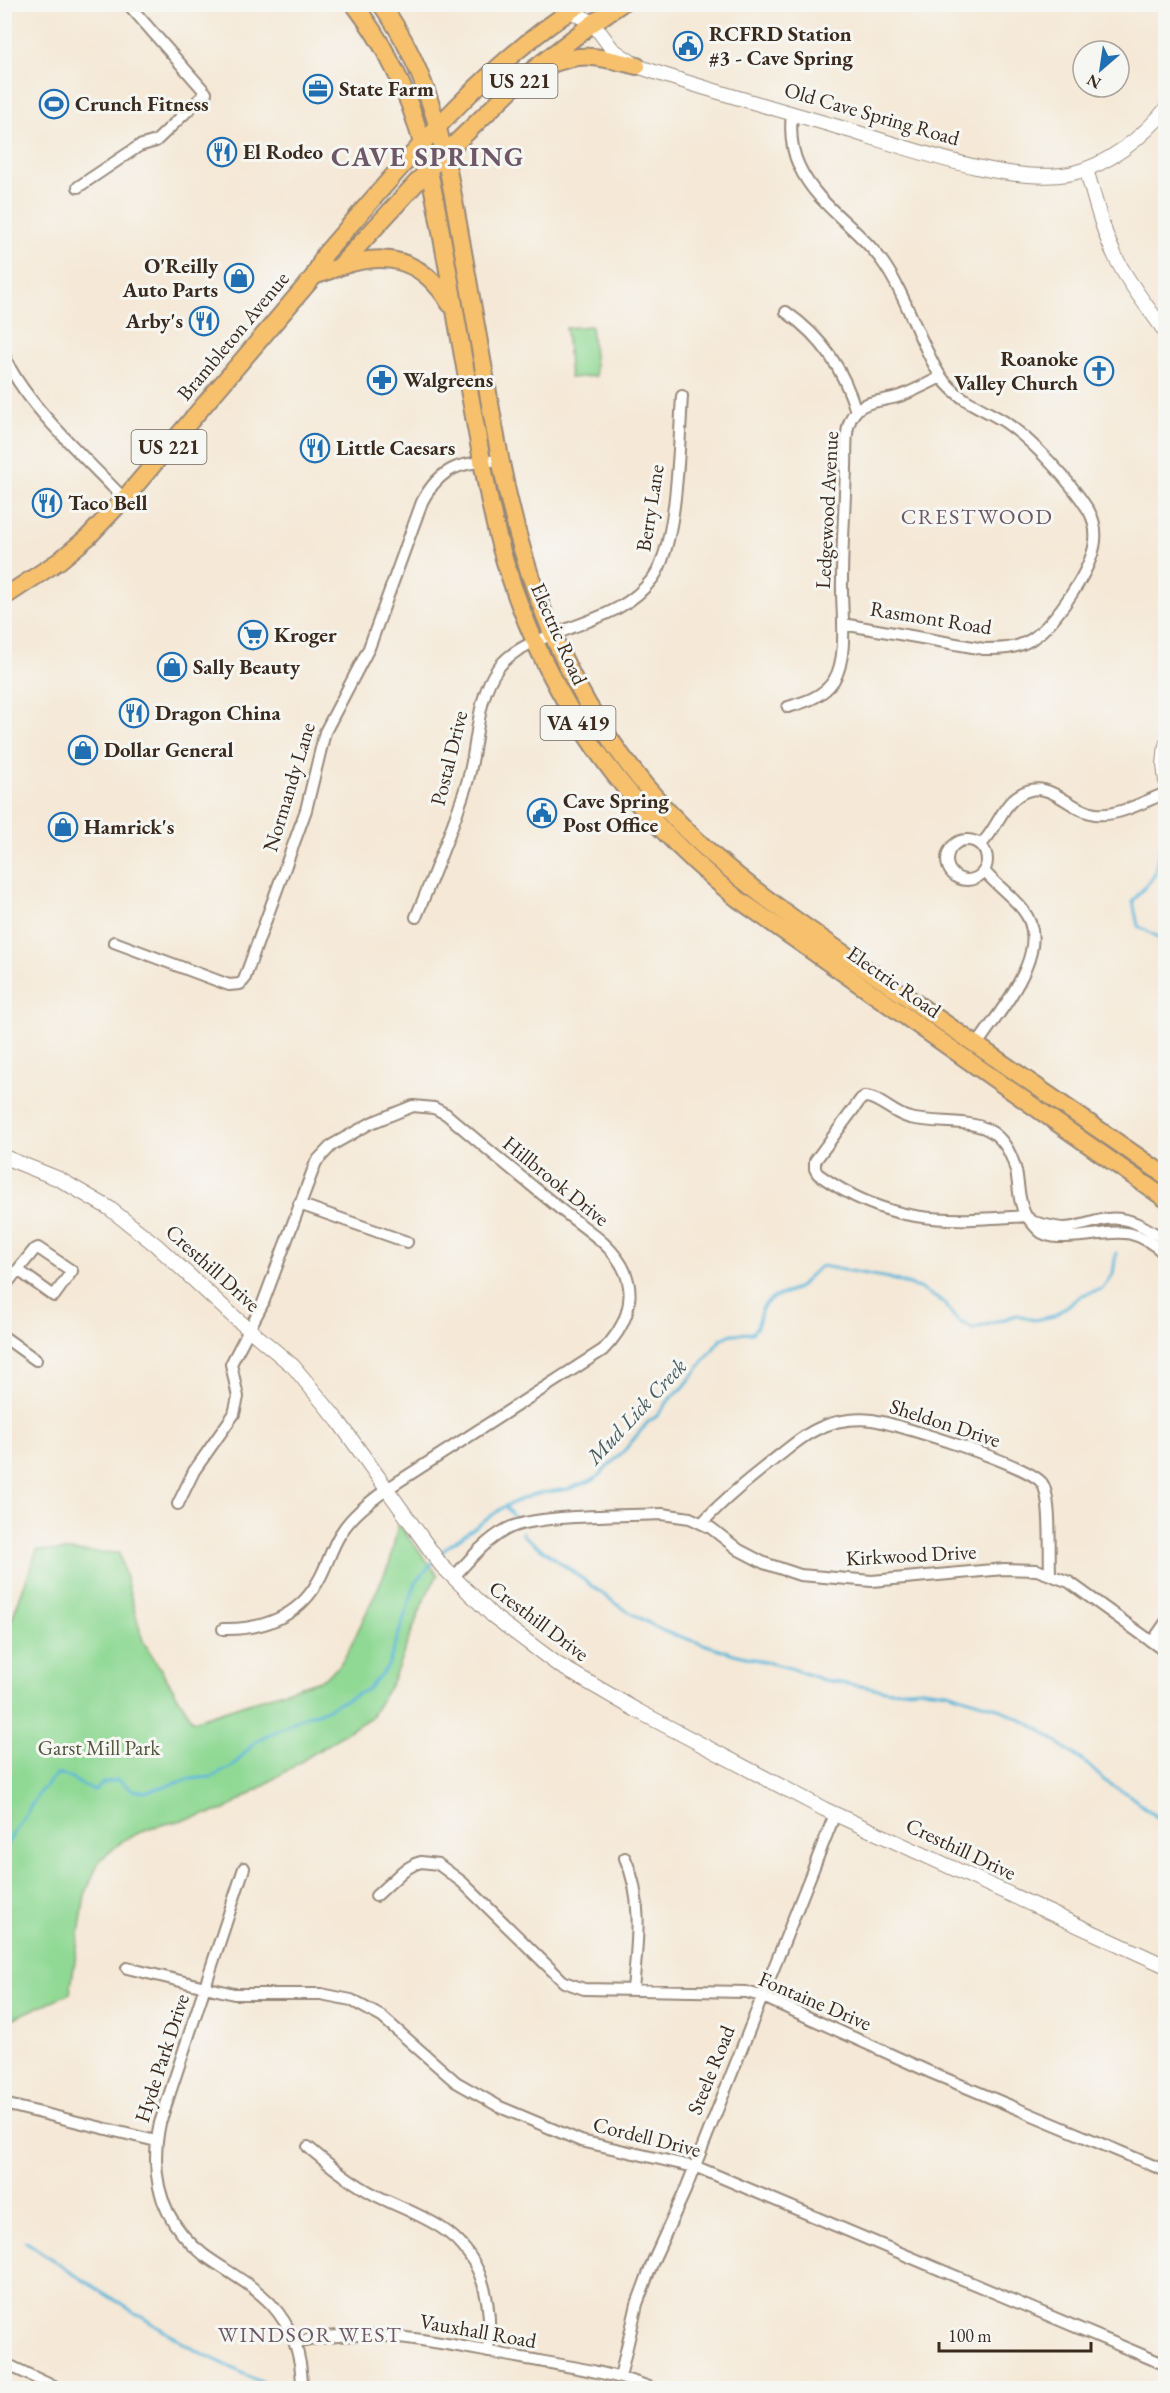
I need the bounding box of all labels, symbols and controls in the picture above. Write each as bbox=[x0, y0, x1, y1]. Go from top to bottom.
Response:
place label: RCFRD Station #3 - Cave Spring bbox=[709, 20, 853, 71]
public building icon: RCFRD Station #3 - Cave Spring bbox=[672, 30, 704, 62]
north arrow bbox=[1071, 39, 1131, 99]
road number: US 221 bbox=[482, 64, 558, 98]
text: N bbox=[1083, 69, 1105, 94]
office icon: State Farm bbox=[302, 73, 334, 105]
place label: State Farm bbox=[339, 75, 434, 102]
street label: Old Cave Spring Road bbox=[781, 76, 963, 152]
sports icon: Crunch Fitness bbox=[38, 88, 70, 120]
place label: Crunch Fitness bbox=[75, 90, 209, 117]
restaurant icon: El Rodeo bbox=[206, 136, 238, 168]
place label: El Rodeo bbox=[243, 138, 324, 165]
district label: CAVE SPRING bbox=[331, 139, 525, 174]
place label: O'Reilly Auto Parts bbox=[122, 252, 219, 303]
shop icon: O'Reilly Auto Parts bbox=[223, 262, 255, 294]
street label: Brambleton Avenue bbox=[171, 266, 294, 406]
restaurant icon: Arby's bbox=[188, 305, 220, 337]
place label: Arby's bbox=[125, 307, 183, 334]
place label: Roanoke Valley Church bbox=[954, 345, 1078, 396]
church icon: Roanoke Valley Church bbox=[1083, 355, 1115, 387]
pharmacy icon: Walgreens bbox=[366, 364, 398, 396]
place label: Walgreens bbox=[403, 366, 493, 393]
road number: US 221 bbox=[132, 430, 207, 464]
street label: Ledgewood Avenue bbox=[809, 430, 844, 590]
restaurant icon: Little Caesars bbox=[299, 432, 331, 464]
place label: Little Caesars bbox=[336, 434, 455, 461]
street label: Berry Lane bbox=[629, 462, 670, 553]
restaurant icon: Taco Bell bbox=[31, 487, 63, 519]
place label: Taco Bell bbox=[68, 489, 148, 516]
district label: CRESTWOOD bbox=[901, 502, 1053, 531]
street label: Electric Road bbox=[525, 579, 594, 689]
street label: Rasmont Road bbox=[868, 595, 994, 640]
supermarket icon: Kroger bbox=[237, 619, 269, 651]
place label: Kroger bbox=[274, 621, 337, 648]
shop icon: Sally Beauty bbox=[156, 651, 188, 683]
place label: Sally Beauty bbox=[193, 653, 301, 680]
restaurant icon: Dragon China bbox=[118, 697, 150, 729]
place label: Dragon China bbox=[155, 699, 281, 726]
road number: VA 419 bbox=[540, 706, 616, 740]
street label: Postal Drive bbox=[424, 708, 473, 808]
street label: Normandy Lane bbox=[256, 719, 321, 855]
shop icon: Dollar General bbox=[67, 734, 99, 766]
place label: Dollar General bbox=[104, 736, 234, 763]
place label: Cave Spring Post Office bbox=[563, 787, 670, 838]
public building icon: Cave Spring Post Office bbox=[526, 797, 558, 829]
shop icon: Hamrick's bbox=[47, 811, 79, 843]
place label: Hamrick's bbox=[84, 813, 174, 840]
street label: Electric Road bbox=[842, 939, 947, 1024]
street label: Hillbrook Drive bbox=[498, 1129, 615, 1232]
street label: Cresthill Drive bbox=[160, 1218, 266, 1317]
water label: Mud Lick Creek bbox=[578, 1352, 693, 1472]
street label: Sheldon Drive bbox=[886, 1392, 1004, 1453]
street label: Kirkwood Drive bbox=[845, 1538, 977, 1571]
street label: Cresthill Drive bbox=[484, 1574, 595, 1667]
park label: Garst Mill Park bbox=[38, 1734, 161, 1761]
street label: Cresthill Drive bbox=[902, 1811, 1021, 1886]
street label: Fontaine Drive bbox=[755, 1965, 876, 2036]
street label: Hyde Park Drive bbox=[128, 1990, 195, 2126]
street label: Steele Road bbox=[680, 2021, 741, 2118]
street label: Cordell Drive bbox=[590, 2110, 704, 2163]
street label: Vauxhall Road bbox=[418, 2307, 539, 2354]
scale bar bbox=[939, 2315, 1090, 2353]
district label: WINDSOR WEST bbox=[218, 2320, 402, 2349]
text: 100 m bbox=[948, 2324, 992, 2347]

